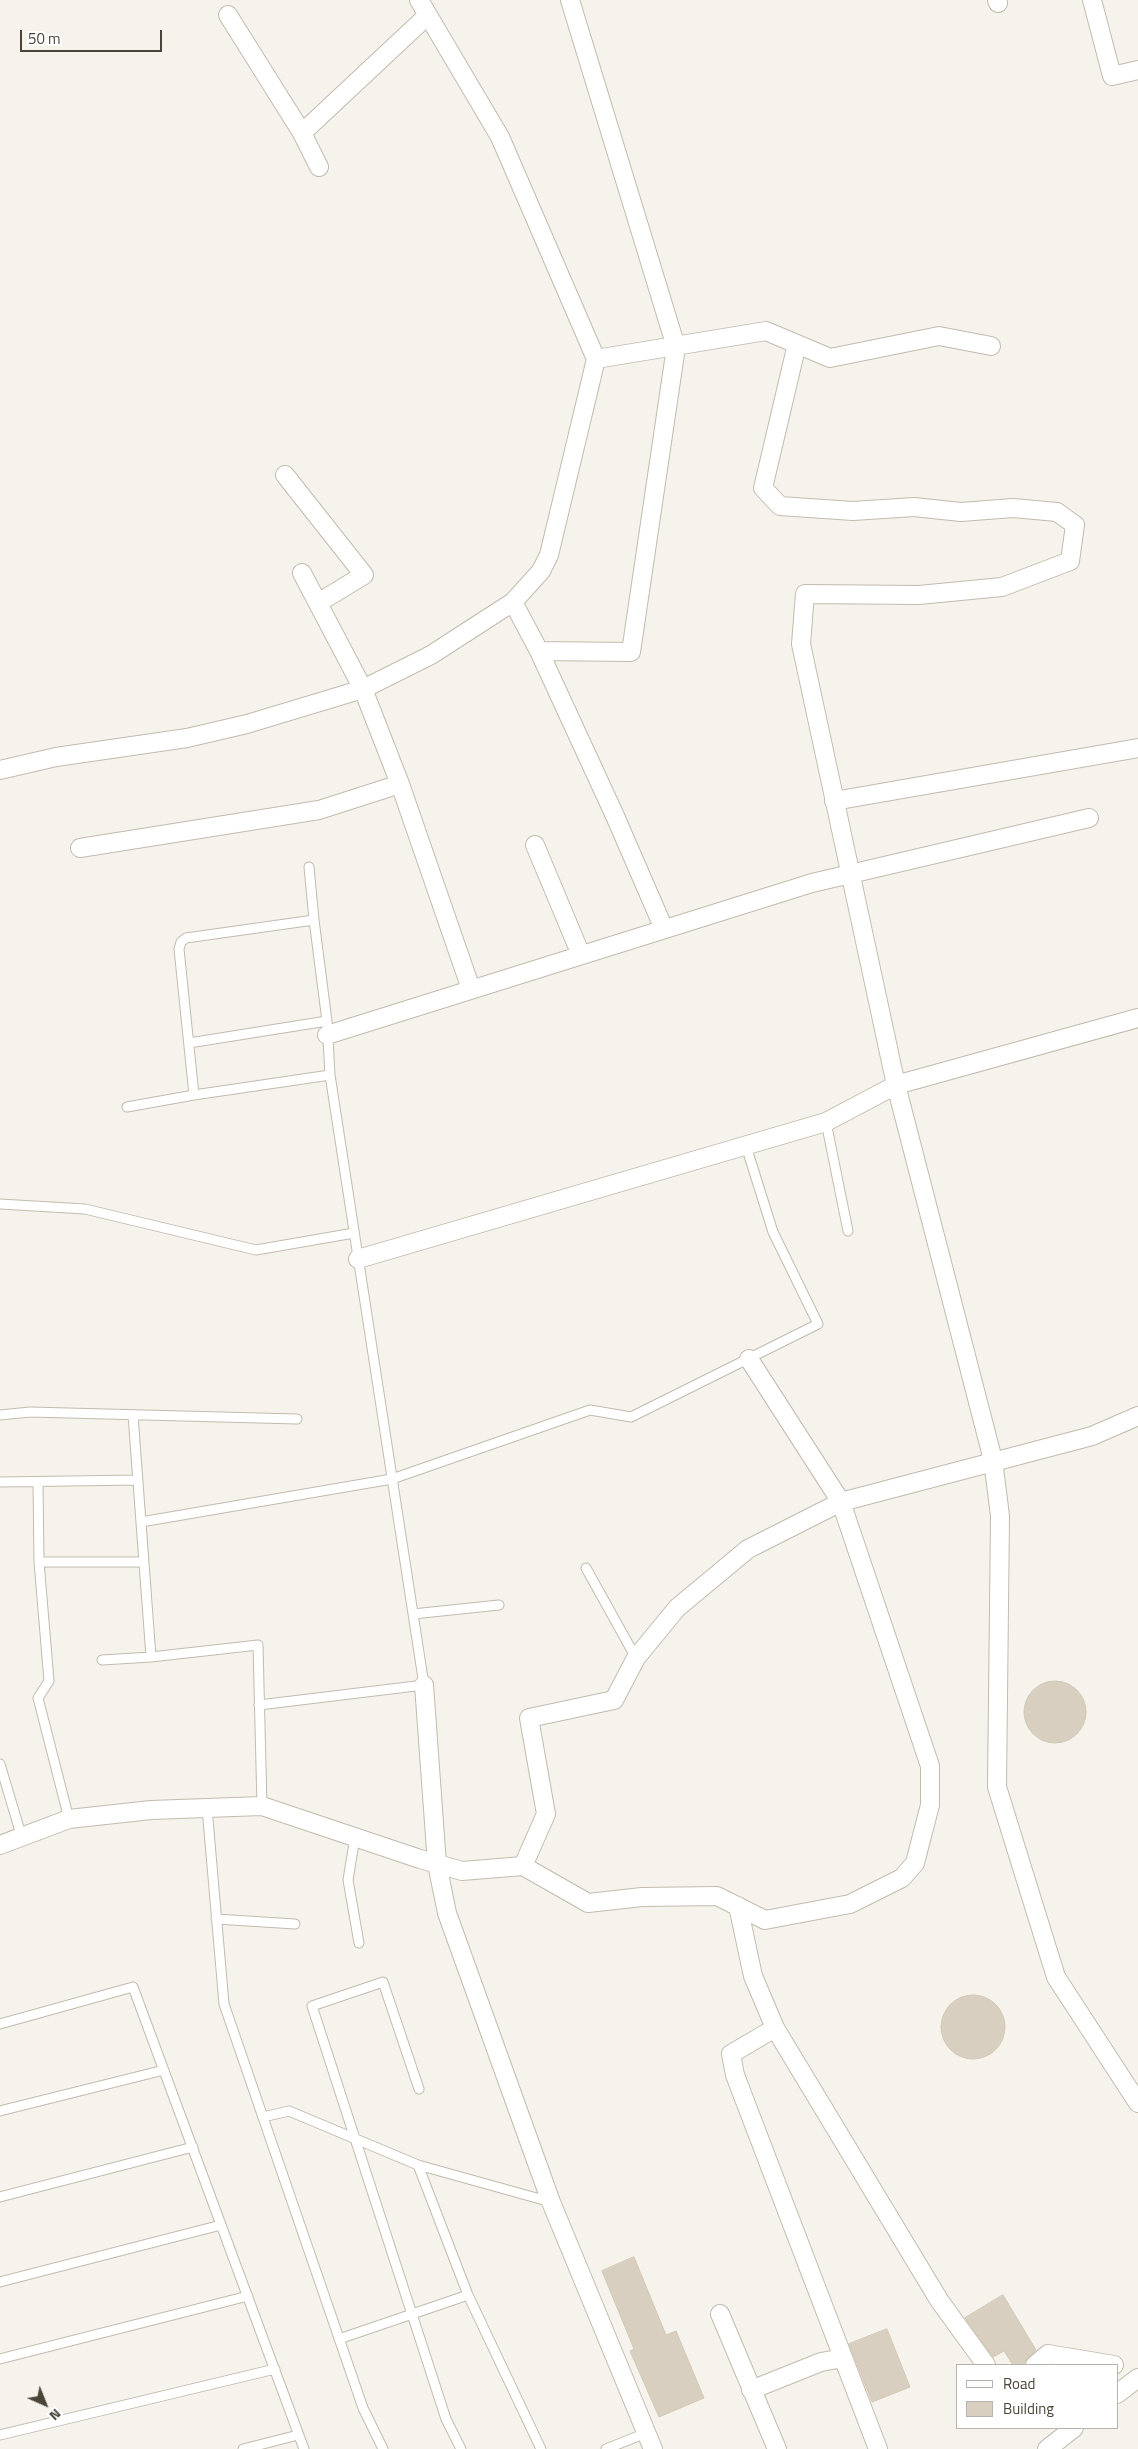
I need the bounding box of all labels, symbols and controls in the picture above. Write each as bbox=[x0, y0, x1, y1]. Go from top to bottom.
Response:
scale bar bbox=[22, 20, 165, 52]
text: 50 m bbox=[28, 27, 61, 50]
legend bbox=[956, 2364, 1118, 2429]
text: Road bbox=[1003, 2372, 1035, 2395]
north arrow bbox=[20, 2379, 70, 2429]
text: Building bbox=[1003, 2397, 1054, 2420]
text: N bbox=[45, 2404, 67, 2426]

